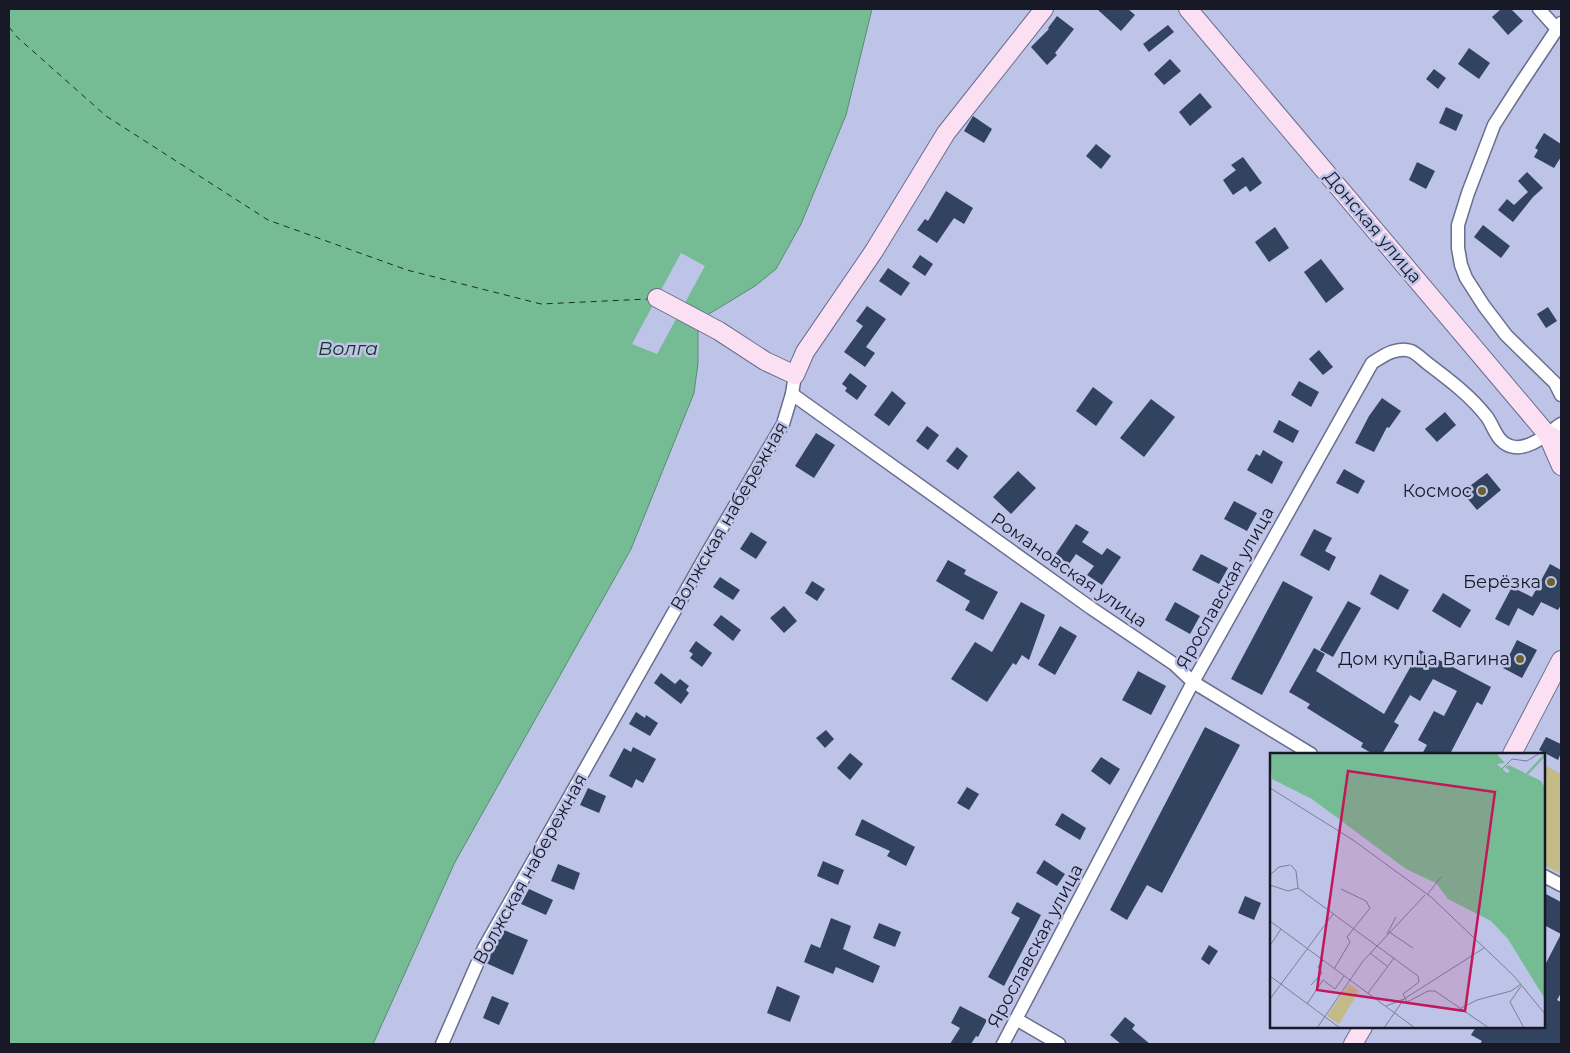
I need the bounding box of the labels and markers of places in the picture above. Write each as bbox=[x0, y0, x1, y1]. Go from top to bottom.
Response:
place label: Космос bbox=[1403, 480, 1472, 502]
marker: Космос bbox=[1476, 485, 1488, 497]
place label: Берёзка bbox=[1463, 571, 1541, 593]
marker: Берёзка bbox=[1545, 576, 1557, 588]
place label: Дом купца Вагина bbox=[1338, 648, 1510, 670]
marker: Дом купца Вагина bbox=[1514, 653, 1526, 665]

